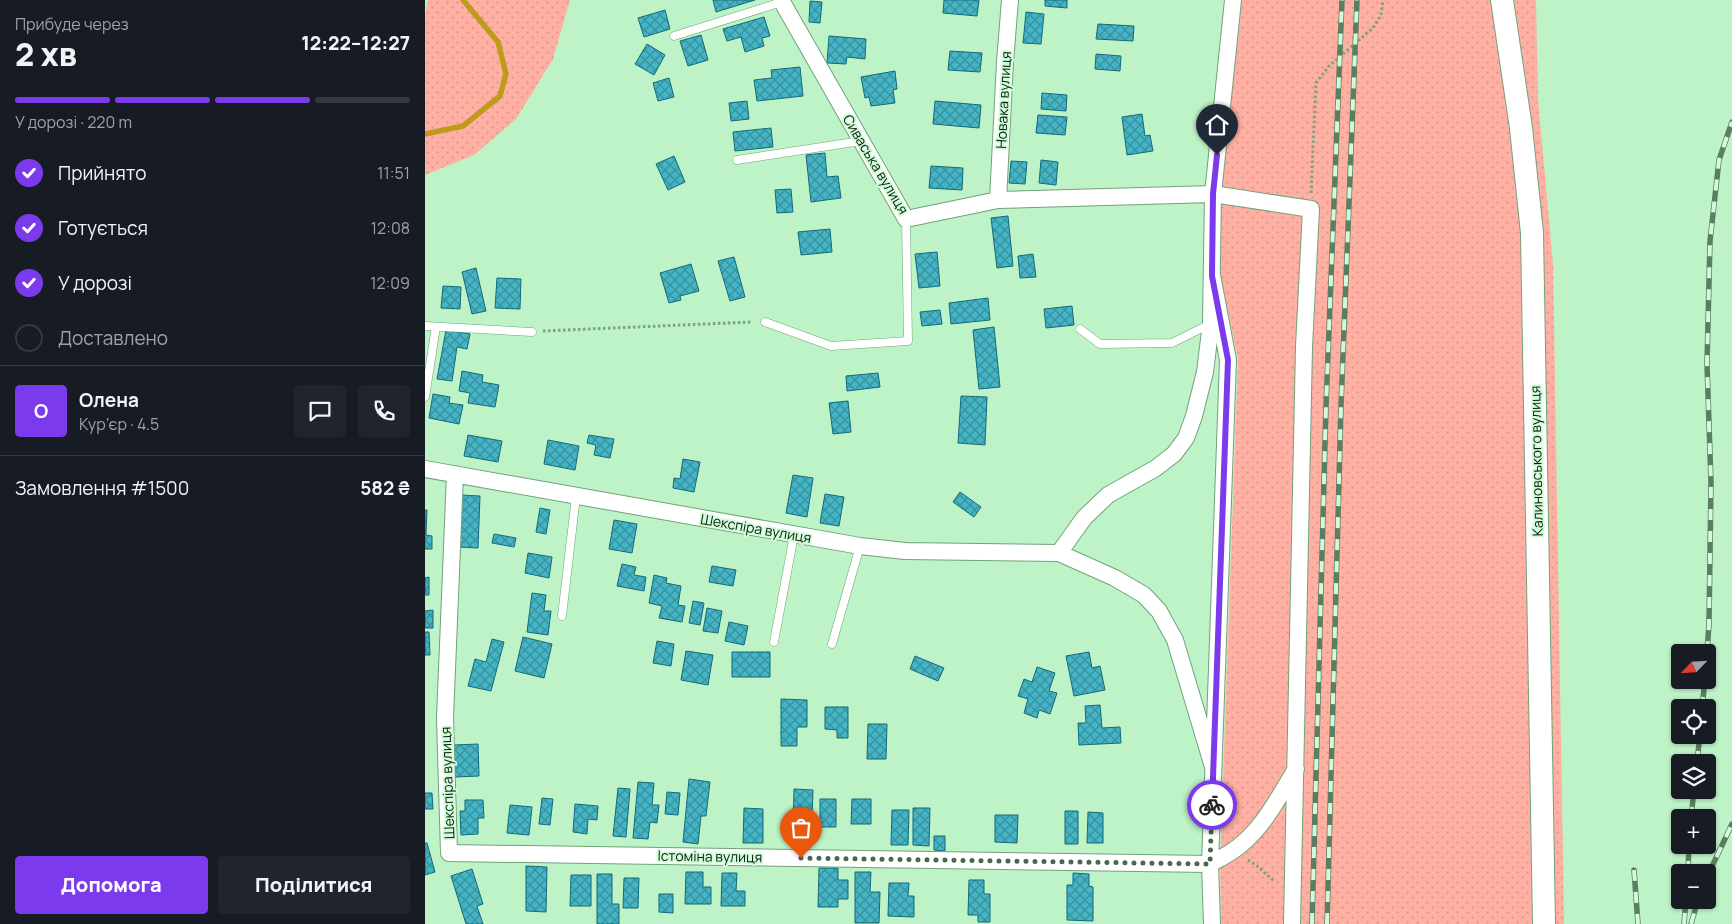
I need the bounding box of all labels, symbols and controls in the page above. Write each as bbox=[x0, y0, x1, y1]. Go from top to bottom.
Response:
text: Прибуде через bbox=[15, 13, 129, 35]
text: 12:22–12:27 bbox=[301, 30, 410, 56]
text: 2 хв bbox=[15, 32, 77, 76]
street label: Новака вулиця bbox=[991, 51, 1015, 149]
pin bbox=[1196, 104, 1238, 155]
text: У дорозі · 220 m bbox=[15, 111, 132, 133]
street label: Сиваська вулиця bbox=[839, 111, 913, 217]
icon: home bbox=[1203, 111, 1231, 139]
icon: check bbox=[15, 159, 43, 187]
text: Прийнято bbox=[58, 160, 146, 186]
text: 11:51 bbox=[377, 162, 410, 184]
icon: check bbox=[15, 214, 43, 242]
text: Готується bbox=[58, 215, 148, 241]
text: 12:08 bbox=[371, 217, 410, 239]
icon: check bbox=[15, 269, 43, 297]
text: У дорозі bbox=[58, 270, 132, 296]
text: 12:09 bbox=[370, 272, 410, 294]
text: Доставлено bbox=[58, 325, 168, 351]
button: chat bbox=[294, 385, 346, 437]
button: phone bbox=[358, 385, 410, 437]
street label: Калиновського вулиця bbox=[1525, 385, 1547, 537]
text: Олена bbox=[79, 387, 139, 413]
text: О bbox=[34, 398, 48, 424]
text: Кур’єр · 4.5 bbox=[79, 413, 159, 435]
text: Замовлення #1500 bbox=[15, 475, 189, 501]
text: 582 ₴ bbox=[360, 475, 410, 501]
street label: Шекспіра вулиця bbox=[699, 509, 813, 547]
north arrow bbox=[1671, 644, 1716, 689]
map controls bbox=[1671, 644, 1716, 909]
button: locate bbox=[1671, 699, 1716, 744]
street label: Шекспіра вулиця bbox=[436, 726, 458, 840]
button: layers bbox=[1671, 754, 1716, 799]
courier bbox=[1187, 780, 1237, 830]
icon: bike bbox=[1198, 791, 1226, 819]
pin bbox=[780, 807, 822, 858]
button: + bbox=[1671, 809, 1716, 854]
icon: bag bbox=[787, 814, 815, 842]
street label: Істоміна вулиця bbox=[657, 846, 763, 866]
button: Допомога bbox=[15, 856, 208, 914]
button: Поділитися bbox=[218, 856, 410, 914]
button: − bbox=[1671, 864, 1716, 909]

